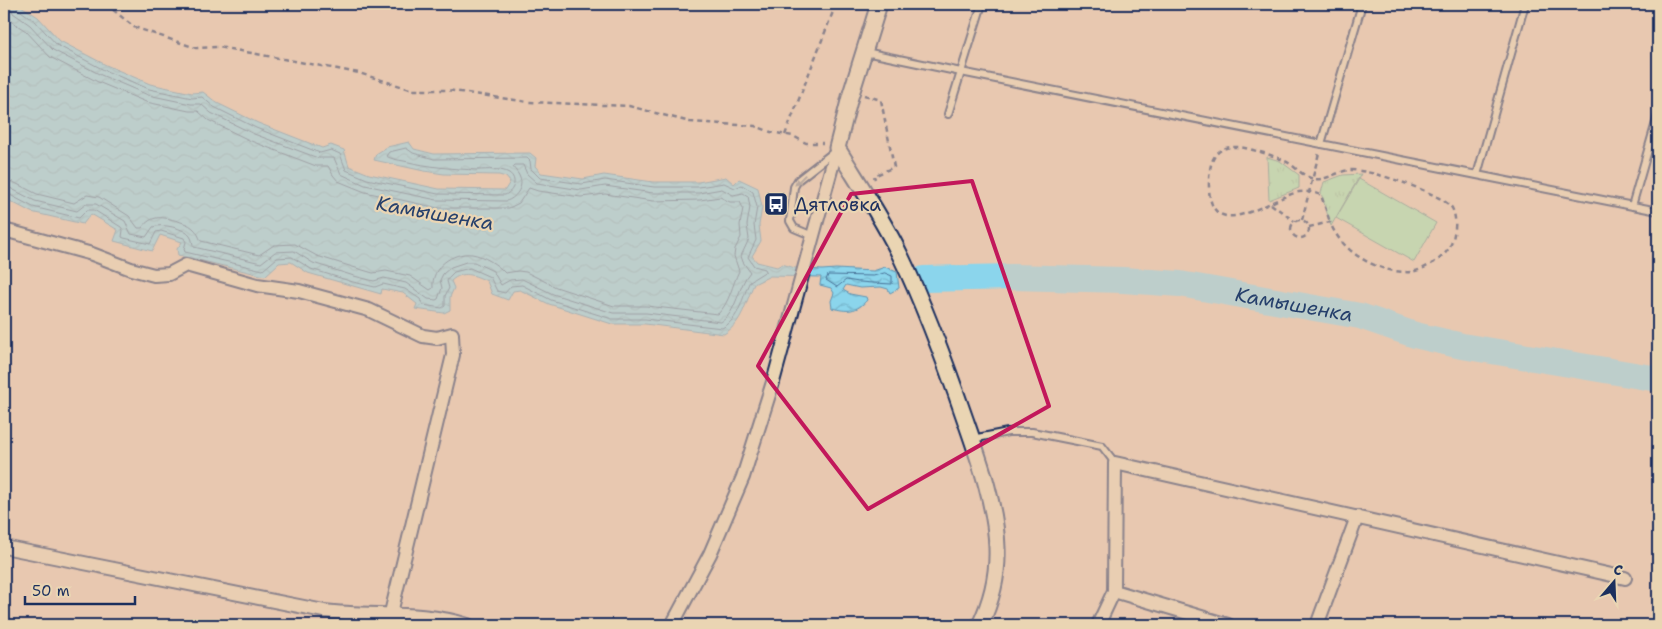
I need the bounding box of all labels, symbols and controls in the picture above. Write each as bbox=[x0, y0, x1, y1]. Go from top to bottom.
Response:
one-way arrow bbox=[794, 173, 806, 185]
water label: Камышенка bbox=[374, 190, 496, 236]
bus stop icon: Дятловка bbox=[763, 191, 789, 217]
place label: Дятловка bbox=[794, 192, 881, 217]
water label: Камышенка bbox=[1233, 281, 1355, 327]
north arrow bbox=[1590, 556, 1640, 606]
text: С bbox=[1611, 560, 1625, 580]
scale bar bbox=[25, 574, 135, 606]
text: 50 m bbox=[32, 581, 70, 601]

